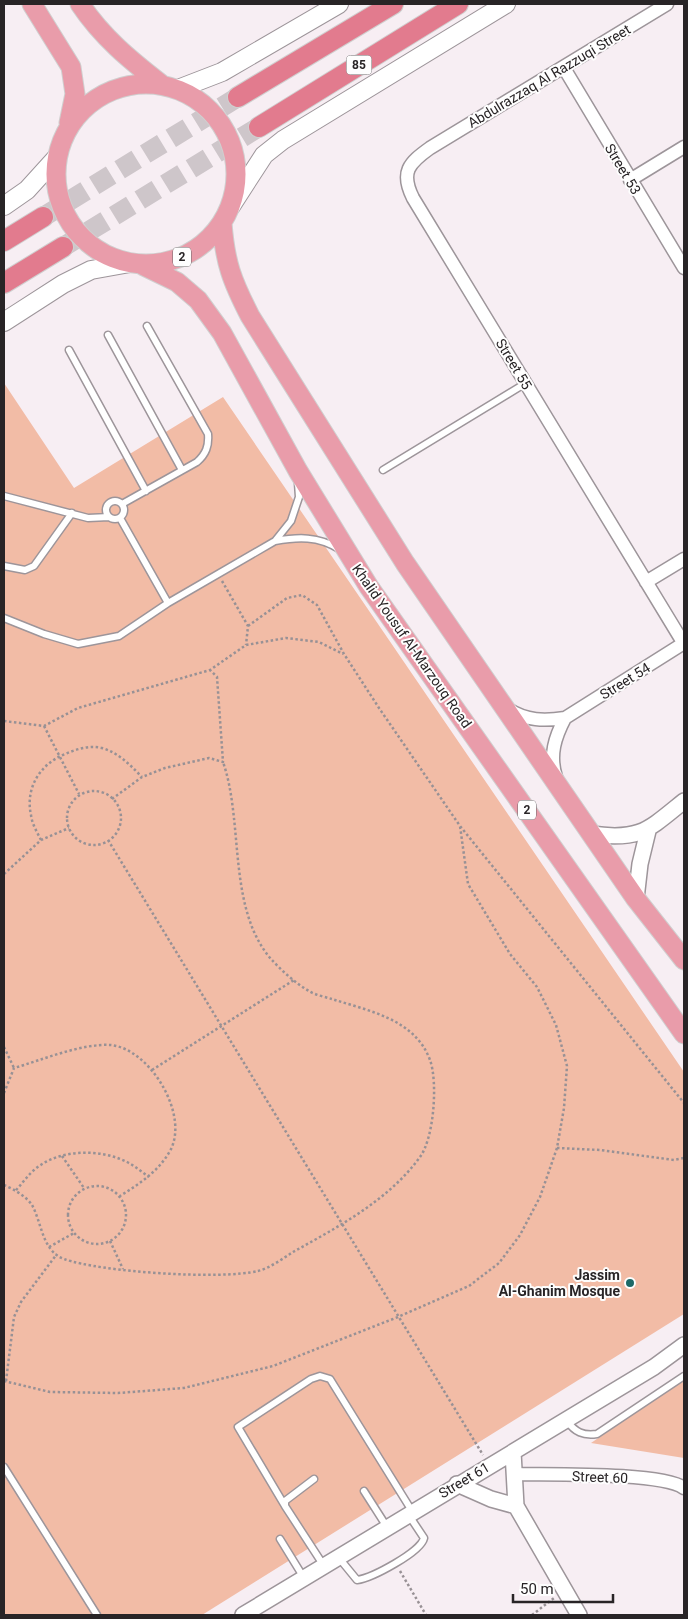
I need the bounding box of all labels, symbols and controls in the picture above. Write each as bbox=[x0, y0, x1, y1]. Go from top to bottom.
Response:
street label: Abdulrazzaq Al Razzuqi Street bbox=[465, 21, 633, 131]
road number: 85 bbox=[346, 56, 372, 74]
street label: Street 53 bbox=[602, 141, 644, 197]
road number: 2 bbox=[173, 248, 191, 266]
street label: Street 55 bbox=[493, 336, 535, 392]
street label: Khalid Yousuf Al-Marzouq Road bbox=[349, 561, 475, 731]
street label: Street 54 bbox=[597, 659, 653, 703]
road number: 2 bbox=[518, 800, 536, 820]
place label: Jassim Al-Ghanim Mosque bbox=[499, 1267, 620, 1299]
marker: Jassim Al-Ghanim Mosque bbox=[624, 1277, 636, 1289]
street label: Street 61 bbox=[436, 1459, 492, 1501]
street label: Street 60 bbox=[572, 1468, 628, 1486]
scale bar bbox=[513, 1572, 613, 1604]
text: 50 m bbox=[520, 1580, 554, 1598]

